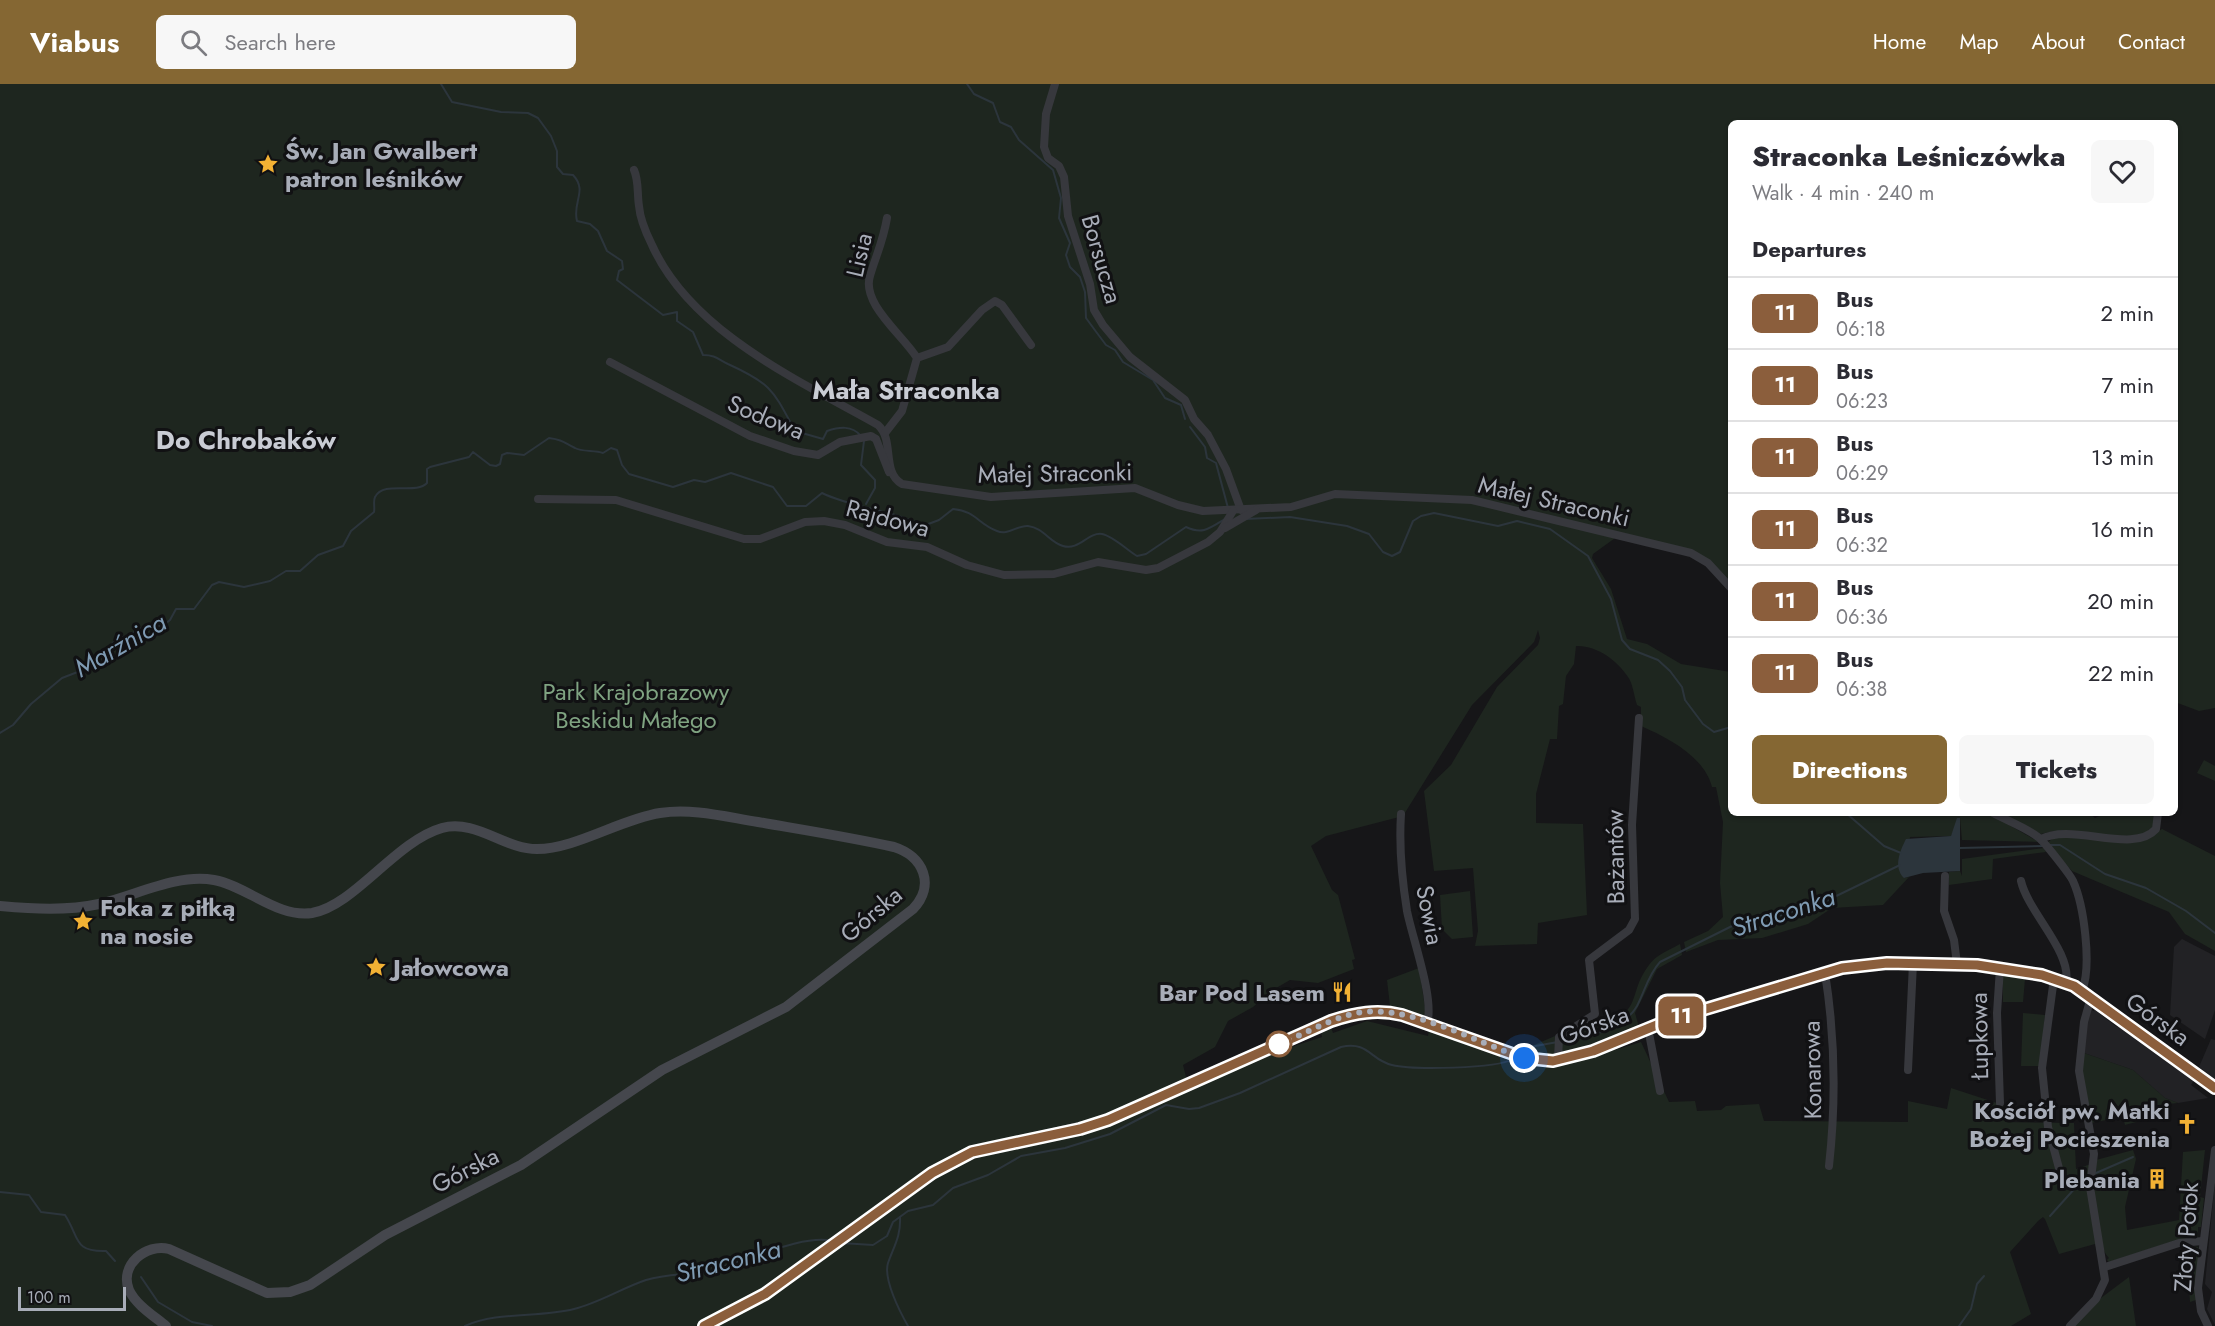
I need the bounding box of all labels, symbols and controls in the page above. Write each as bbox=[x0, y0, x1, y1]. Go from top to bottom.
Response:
search box bbox=[156, 15, 576, 69]
text: Viabus bbox=[30, 22, 120, 63]
icon: search bbox=[177, 26, 210, 59]
text: Search here bbox=[225, 26, 336, 58]
text: Home bbox=[1873, 27, 1926, 57]
text: Map bbox=[1959, 27, 1999, 57]
text: About bbox=[2032, 27, 2085, 57]
text: Contact bbox=[2118, 27, 2185, 57]
place label: Św. Jan Gwalbert patron leśników bbox=[285, 133, 478, 196]
text: Straconka Leśniczówka bbox=[1752, 136, 2066, 177]
button: heart bbox=[2091, 140, 2154, 203]
place icon: Św. Jan Gwalbert patron leśników bbox=[256, 152, 280, 176]
text: Walk · 4 min · 240 m bbox=[1752, 179, 1934, 208]
street label: Borsucza bbox=[1073, 210, 1131, 308]
street label: Lisia bbox=[837, 229, 881, 281]
text: Departures bbox=[1752, 233, 1866, 265]
text: Bus bbox=[1836, 283, 1873, 315]
text: 2 min bbox=[2100, 297, 2154, 329]
text: 11 bbox=[1774, 298, 1796, 328]
text: 06:18 bbox=[1836, 315, 1885, 344]
text: Bus bbox=[1836, 355, 1873, 387]
text: 7 min bbox=[2101, 369, 2154, 401]
text: 11 bbox=[1774, 370, 1796, 400]
district label: Mała Straconka bbox=[812, 371, 1000, 409]
street label: Sodowa bbox=[722, 386, 810, 448]
text: 06:23 bbox=[1836, 387, 1888, 416]
district label: Do Chrobaków bbox=[156, 421, 336, 459]
text: Bus bbox=[1836, 427, 1873, 459]
text: 13 min bbox=[2091, 441, 2154, 473]
text: 11 bbox=[1774, 442, 1796, 472]
street label: Małej Straconki bbox=[977, 454, 1133, 492]
text: 06:29 bbox=[1836, 459, 1888, 488]
street label: Małej Straconki bbox=[1475, 467, 1633, 535]
street label: Rajdowa bbox=[842, 490, 934, 546]
text: Bus bbox=[1836, 499, 1873, 531]
text: 16 min bbox=[2090, 513, 2154, 545]
text: 11 bbox=[1774, 514, 1796, 544]
text: 06:32 bbox=[1836, 531, 1888, 560]
text: Bus bbox=[1836, 571, 1873, 603]
text: 20 min bbox=[2087, 585, 2154, 617]
text: 11 bbox=[1774, 586, 1796, 616]
water label: Marźnica bbox=[67, 603, 174, 687]
text: 06:36 bbox=[1836, 603, 1888, 632]
text: Bus bbox=[1836, 643, 1873, 675]
text: 22 min bbox=[2088, 657, 2154, 689]
text: 11 bbox=[1774, 658, 1796, 688]
park label: Park Krajobrazowy Beskidu Małego bbox=[543, 674, 730, 737]
text: 06:38 bbox=[1836, 675, 1887, 704]
button: Directions bbox=[1752, 735, 1947, 804]
button: Tickets bbox=[1959, 735, 2154, 804]
street label: Bażantów bbox=[1597, 809, 1633, 905]
water label: Straconka bbox=[1726, 877, 1841, 947]
street label: Górska bbox=[832, 878, 910, 950]
street label: Sowia bbox=[1407, 882, 1453, 948]
place label: Foka z piłką na nosie bbox=[100, 890, 235, 953]
place icon: Foka z piłką na nosie bbox=[71, 909, 95, 933]
place label: Jałowcowa bbox=[389, 950, 509, 985]
place icon: Jałowcowa bbox=[364, 955, 388, 979]
place label: Bar Pod Lasem bbox=[1159, 975, 1325, 1010]
restaurant icon: Bar Pod Lasem bbox=[1330, 980, 1354, 1004]
street label: Górska bbox=[2119, 984, 2197, 1054]
street label: Łupkowa bbox=[1961, 992, 1997, 1081]
street label: Górska bbox=[1554, 996, 1634, 1054]
line badge: 11 bbox=[1654, 996, 1708, 1036]
text: 11 bbox=[1670, 1001, 1692, 1031]
street label: Konarowa bbox=[1794, 1020, 1830, 1120]
unlabelled marker bbox=[1266, 1031, 1292, 1057]
your location bbox=[1509, 1043, 1539, 1073]
place label: Kościół pw. Matki Bożej Pocieszenia bbox=[1969, 1093, 2170, 1156]
church icon: Kościół pw. Matki Bożej Pocieszenia bbox=[2175, 1112, 2199, 1136]
street label: Górska bbox=[425, 1138, 505, 1202]
place label: Plebania bbox=[2044, 1162, 2140, 1197]
building icon: Plebania bbox=[2145, 1167, 2169, 1191]
street label: Złoty Potok bbox=[2165, 1180, 2207, 1293]
water label: Straconka bbox=[671, 1229, 785, 1292]
scale bar bbox=[18, 1284, 126, 1312]
text: 100 m bbox=[27, 1286, 71, 1309]

